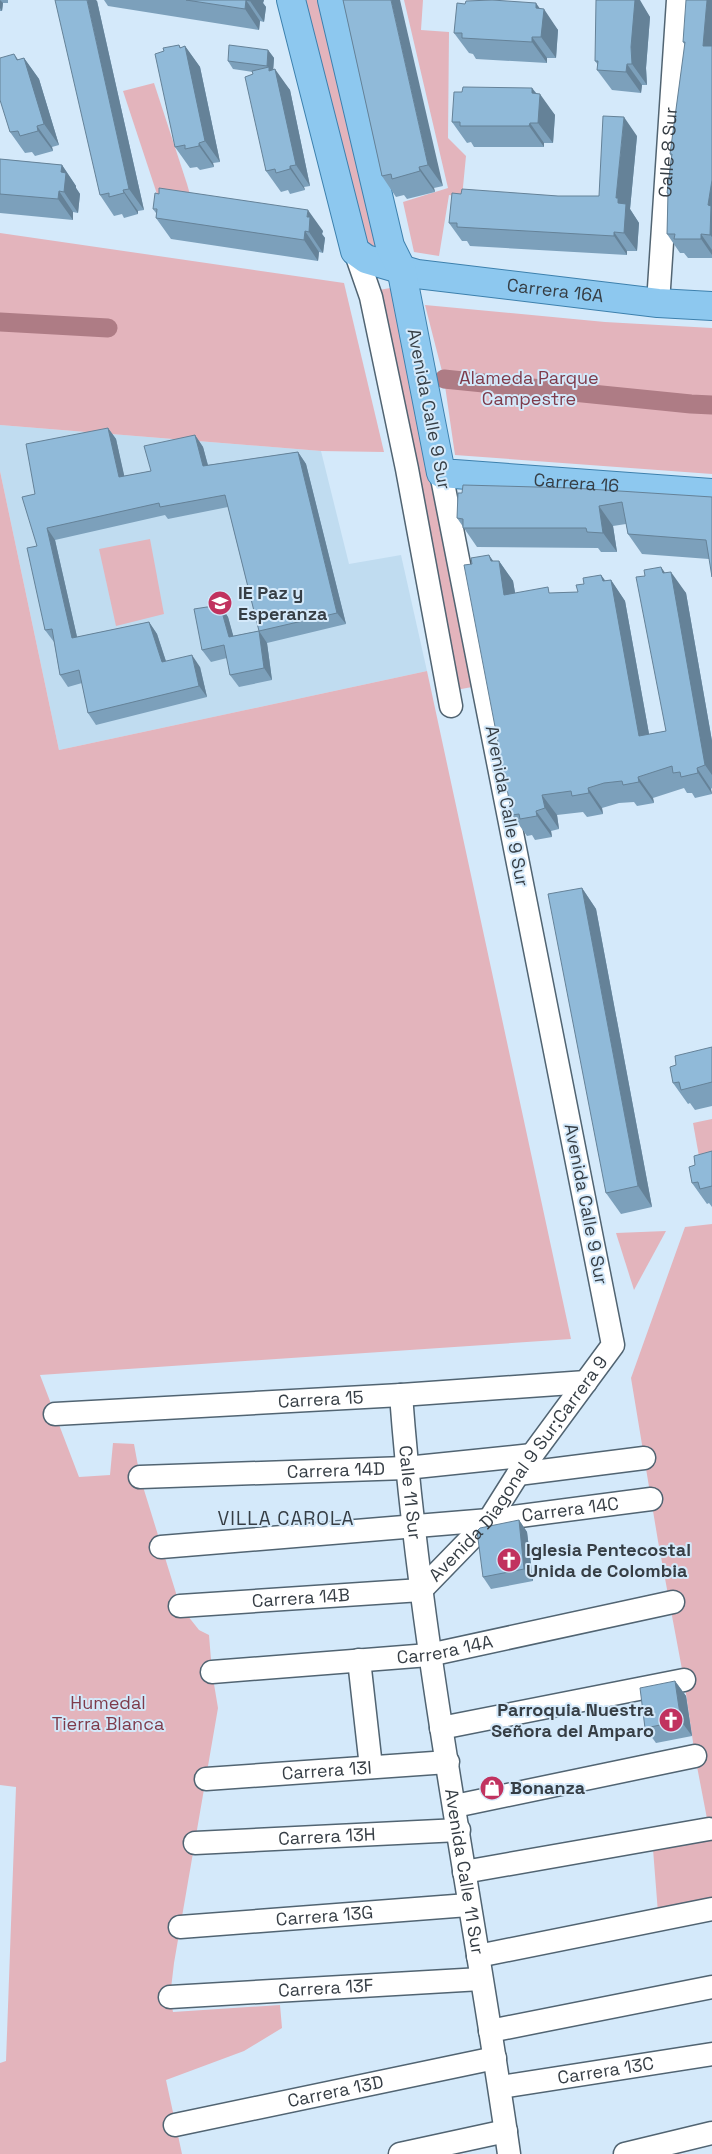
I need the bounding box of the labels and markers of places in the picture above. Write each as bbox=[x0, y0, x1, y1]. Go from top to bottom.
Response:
place label: IE Paz y Esperanza bbox=[238, 581, 328, 625]
school or university icon: IE Paz y Esperanza bbox=[207, 590, 233, 616]
place label: Iglesia Pentecostal Unida de Colombia bbox=[526, 1538, 691, 1582]
church icon: Iglesia Pentecostal Unida de Colombia bbox=[496, 1547, 522, 1573]
place label: Parroquia Nuestra Señora del Amparo bbox=[491, 1698, 655, 1742]
church icon: Parroquia Nuestra Señora del Amparo bbox=[658, 1707, 684, 1733]
shop icon: Bonanza bbox=[479, 1775, 505, 1801]
place label: Bonanza bbox=[510, 1776, 586, 1799]

